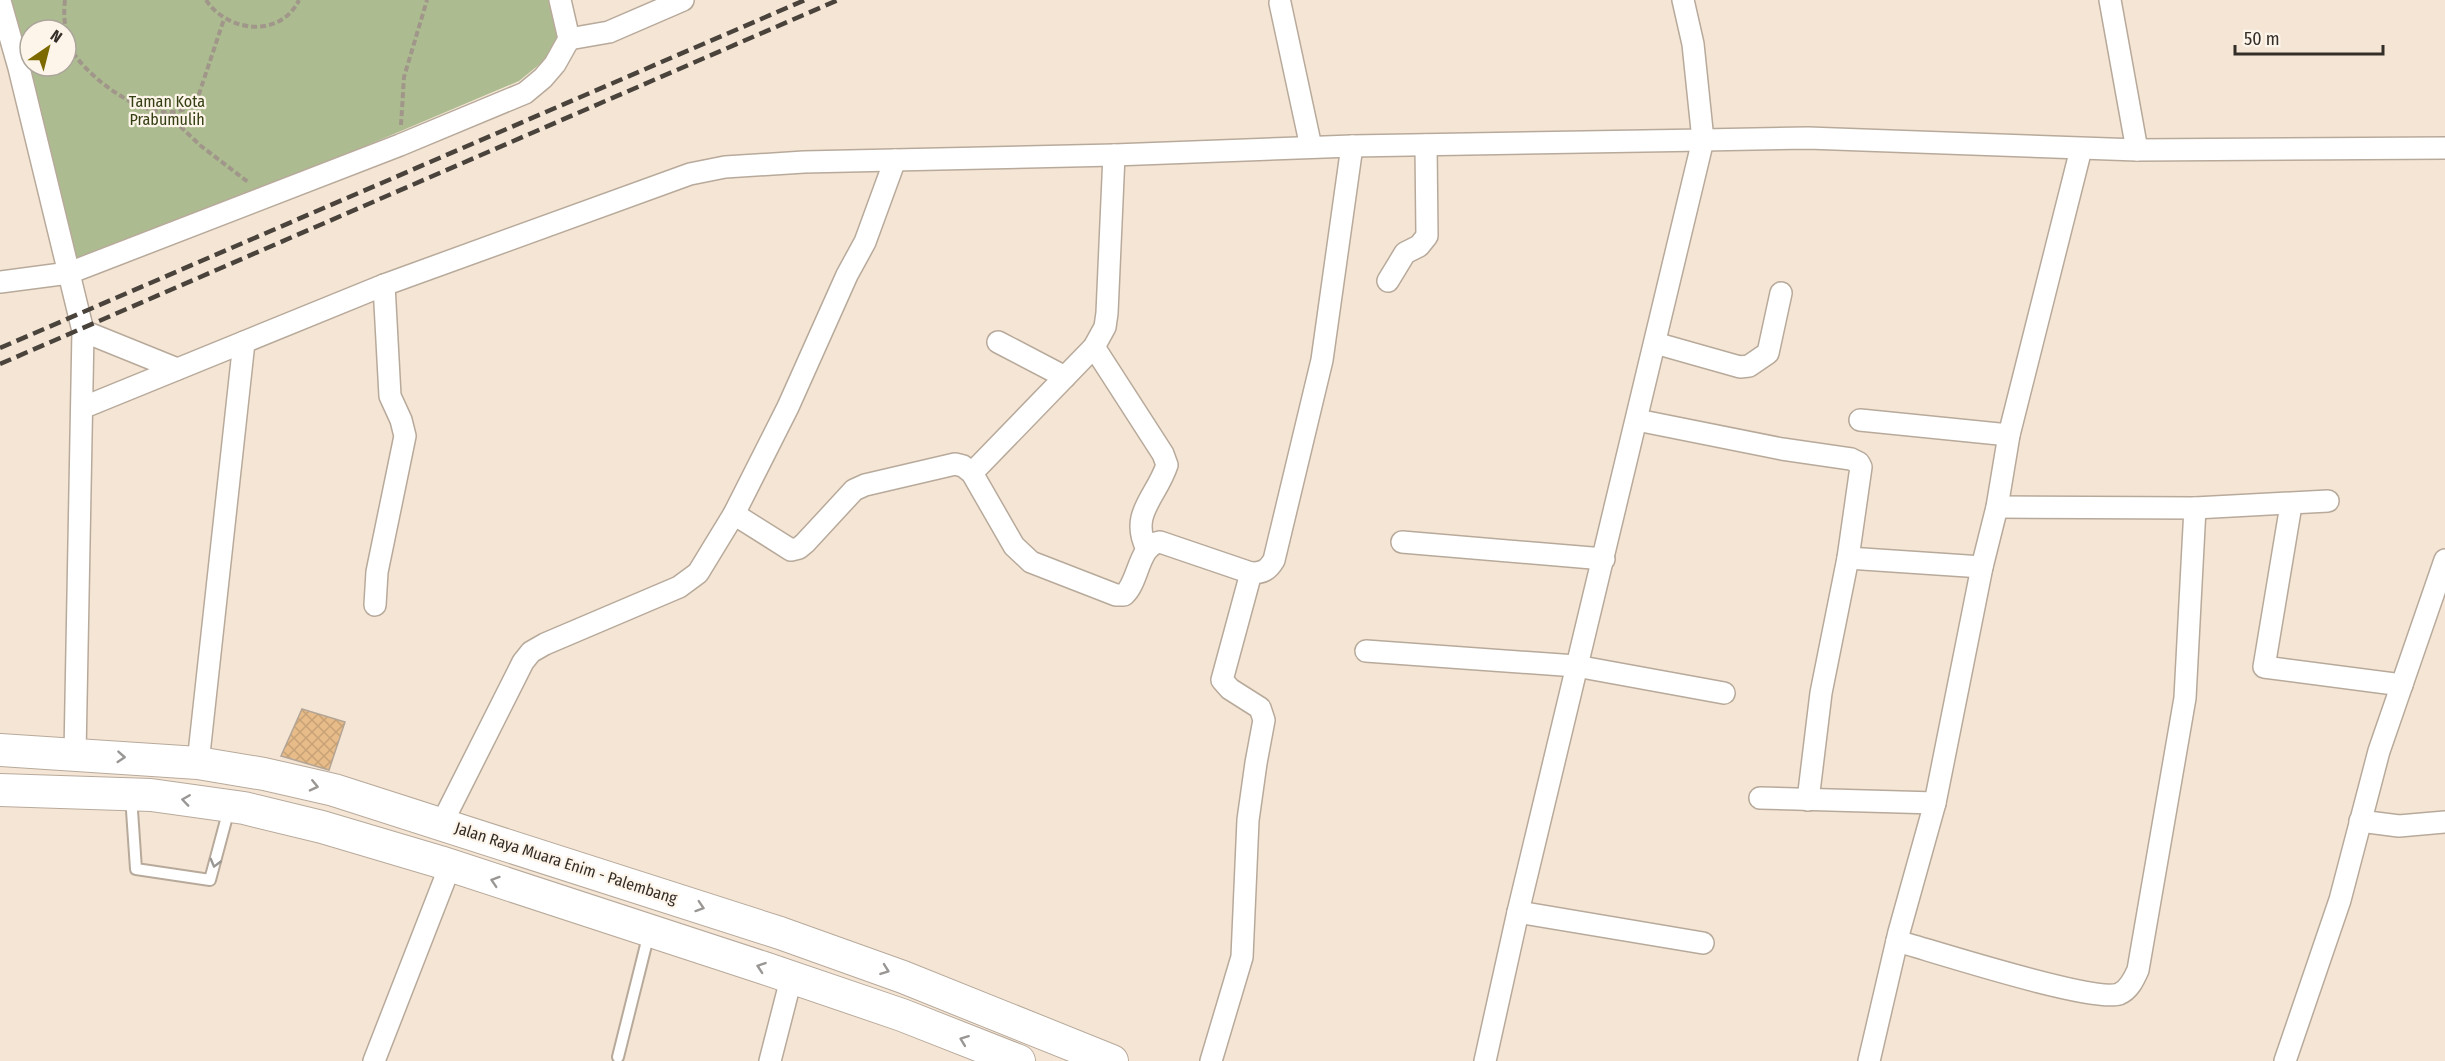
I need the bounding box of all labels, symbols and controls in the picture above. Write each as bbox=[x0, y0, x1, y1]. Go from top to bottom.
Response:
north arrow bbox=[18, 18, 78, 78]
scale bar bbox=[2235, 18, 2384, 56]
text: N bbox=[47, 26, 66, 47]
text: 50 m bbox=[2244, 28, 2280, 50]
park label: Taman Kota Prabumulih bbox=[129, 92, 205, 129]
one-way arrow bbox=[117, 750, 126, 763]
one-way arrow bbox=[309, 778, 319, 791]
one-way arrow bbox=[181, 794, 190, 807]
street label: Jalan Raya Muara Enim - Palembang bbox=[453, 818, 680, 908]
one-way arrow bbox=[210, 857, 222, 868]
one-way arrow bbox=[491, 875, 501, 888]
one-way arrow bbox=[694, 900, 705, 912]
one-way arrow bbox=[756, 962, 767, 975]
one-way arrow bbox=[879, 962, 890, 975]
one-way arrow bbox=[959, 1034, 970, 1047]

